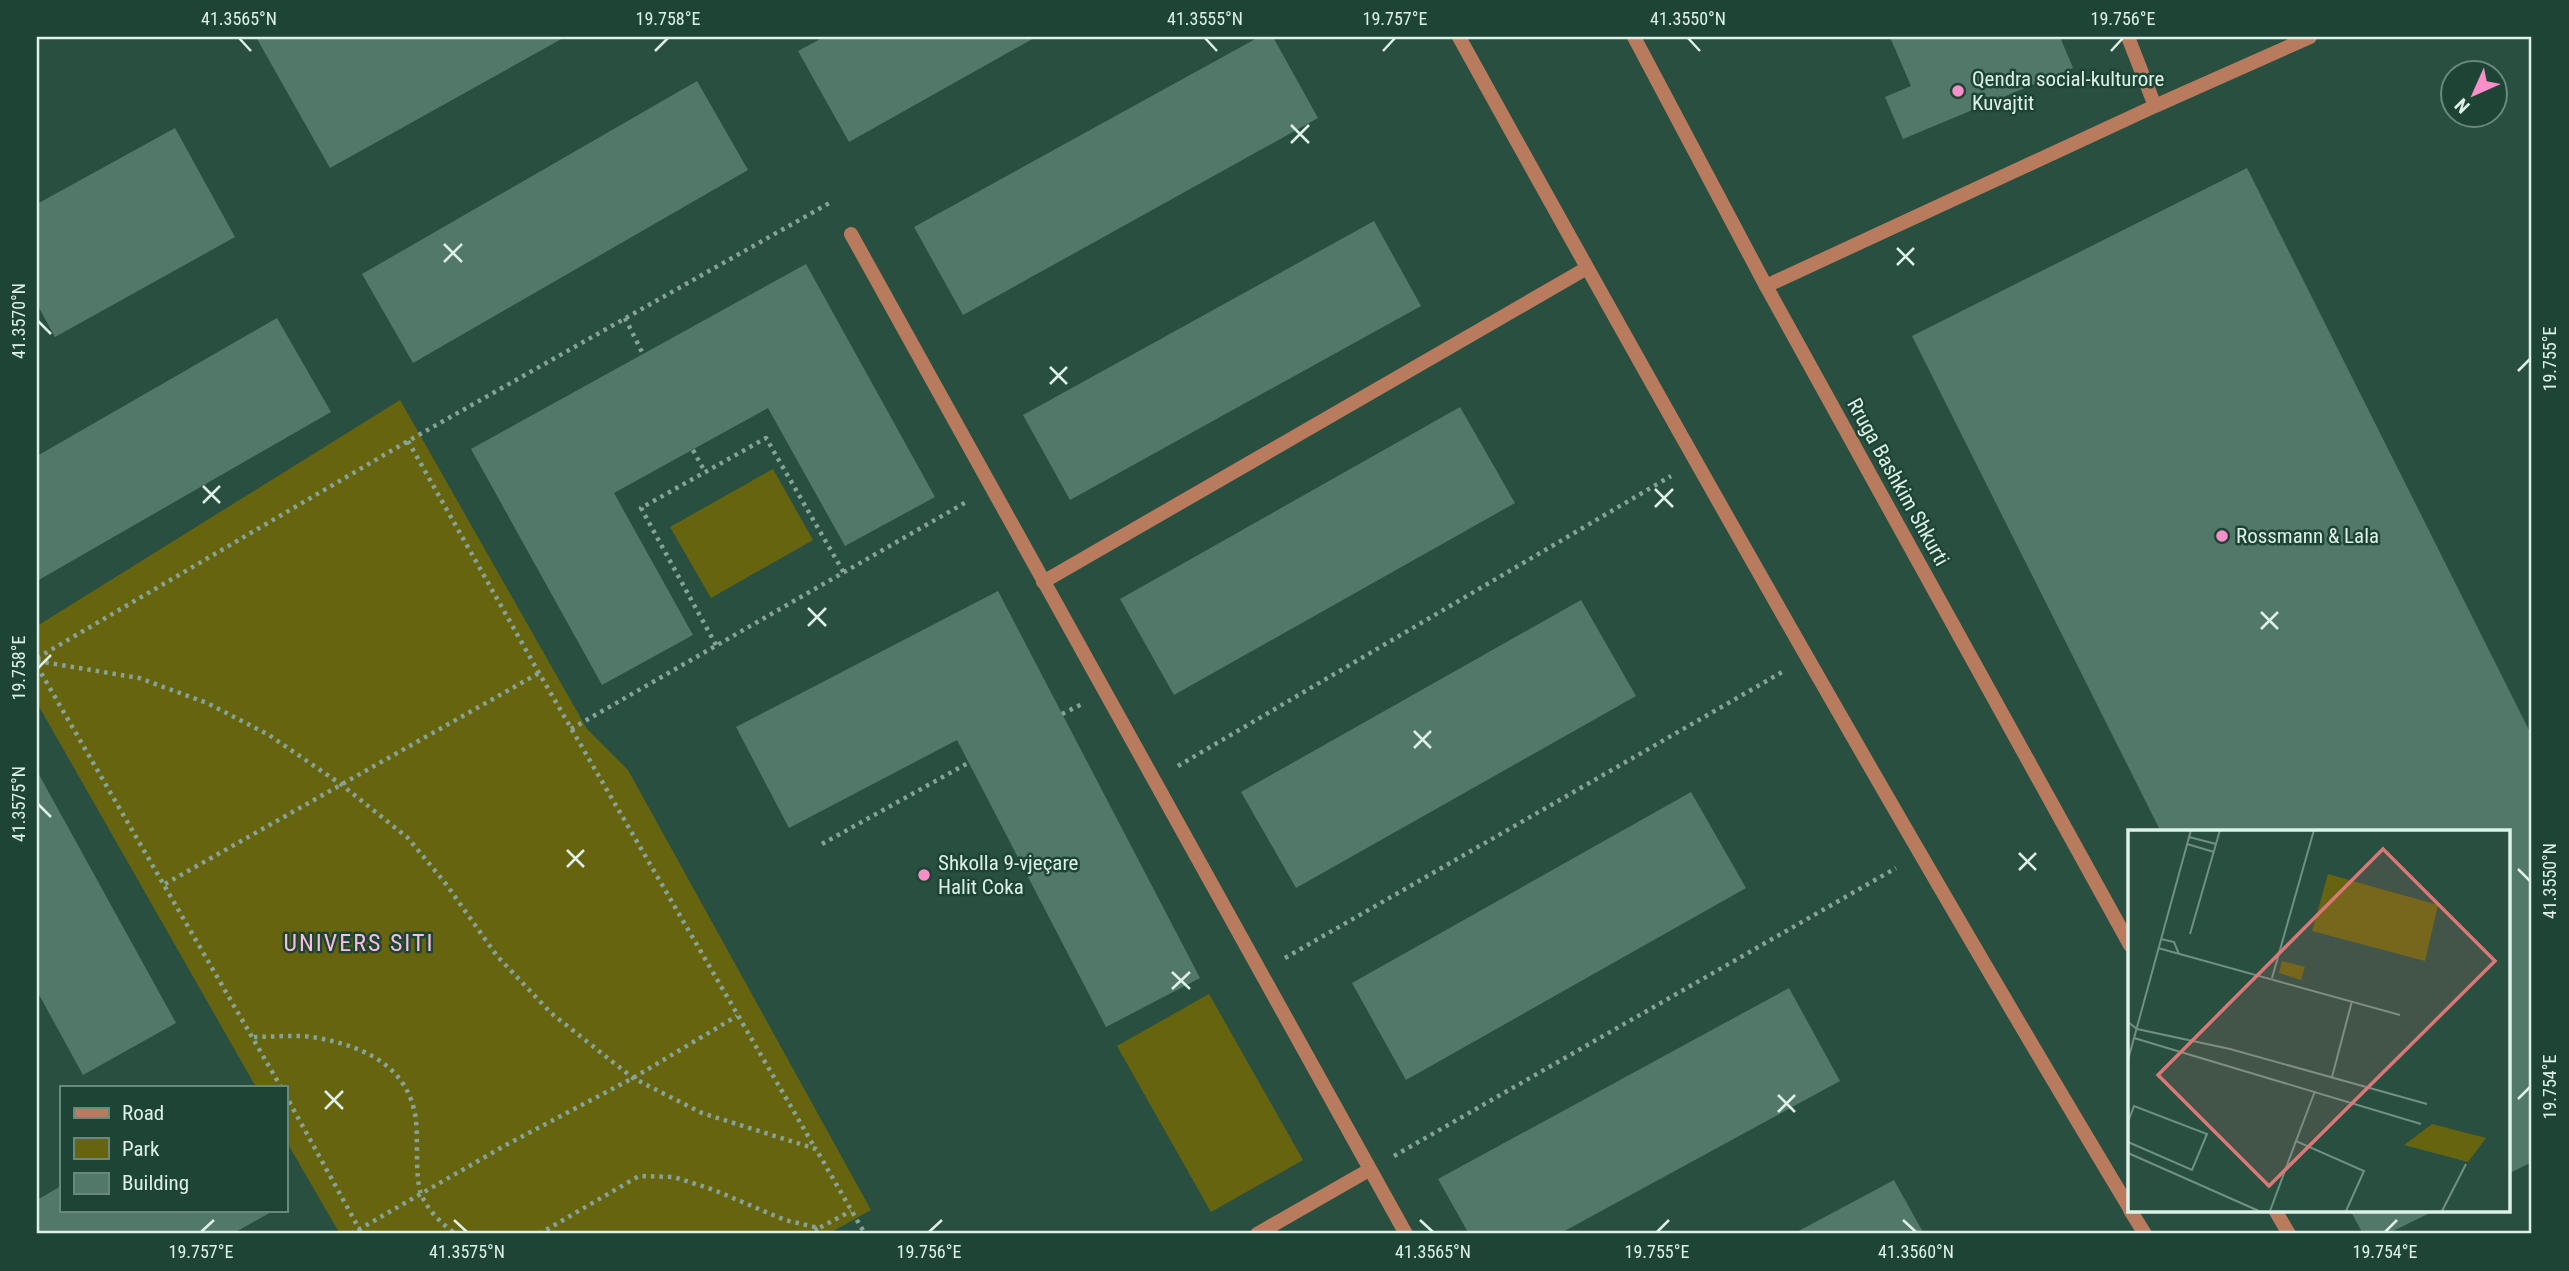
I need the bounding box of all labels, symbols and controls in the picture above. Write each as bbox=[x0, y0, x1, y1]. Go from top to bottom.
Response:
text: 41.3565°N bbox=[201, 8, 277, 29]
text: 19.758°E bbox=[636, 8, 700, 29]
text: 41.3555°N bbox=[1167, 8, 1243, 29]
text: 19.757°E bbox=[1363, 8, 1427, 29]
text: 41.3550°N bbox=[1650, 8, 1726, 29]
text: 19.756°E bbox=[2091, 8, 2155, 29]
north arrow bbox=[2440, 60, 2510, 130]
place label: Qendra social-kulturore Kuvajtit bbox=[1972, 67, 2164, 115]
marker: Qendra social-kulturore Kuvajtit bbox=[1950, 83, 1966, 99]
text: N bbox=[2450, 93, 2475, 118]
text: 41.3570°N bbox=[8, 283, 29, 359]
text: 19.755°E bbox=[2539, 327, 2560, 391]
street label: Rruga Bashkim Shkurti bbox=[1842, 394, 1954, 570]
place label: Rossmann & Lala bbox=[2236, 524, 2379, 548]
marker: Rossmann & Lala bbox=[2214, 528, 2230, 544]
text: 19.758°E bbox=[8, 636, 29, 700]
text: 41.3575°N bbox=[8, 766, 29, 842]
inset map bbox=[2128, 830, 2510, 1212]
text: 41.3550°N bbox=[2539, 843, 2560, 919]
place label: Shkolla 9-vjeçare Halit Coka bbox=[938, 851, 1079, 899]
marker: Shkolla 9-vjeçare Halit Coka bbox=[916, 867, 932, 883]
district label: UNIVERS SITI bbox=[283, 929, 435, 957]
text: 19.754°E bbox=[2539, 1055, 2560, 1119]
legend bbox=[60, 1086, 287, 1212]
text: Road bbox=[122, 1101, 164, 1125]
text: Park bbox=[122, 1137, 160, 1161]
text: Building bbox=[122, 1171, 189, 1195]
text: 19.757°E bbox=[169, 1241, 233, 1262]
text: 41.3575°N bbox=[429, 1241, 505, 1262]
text: 19.756°E bbox=[897, 1241, 961, 1262]
text: 41.3565°N bbox=[1395, 1241, 1471, 1262]
text: 19.755°E bbox=[1625, 1241, 1689, 1262]
text: 41.3560°N bbox=[1878, 1241, 1954, 1262]
text: 19.754°E bbox=[2353, 1241, 2417, 1262]

